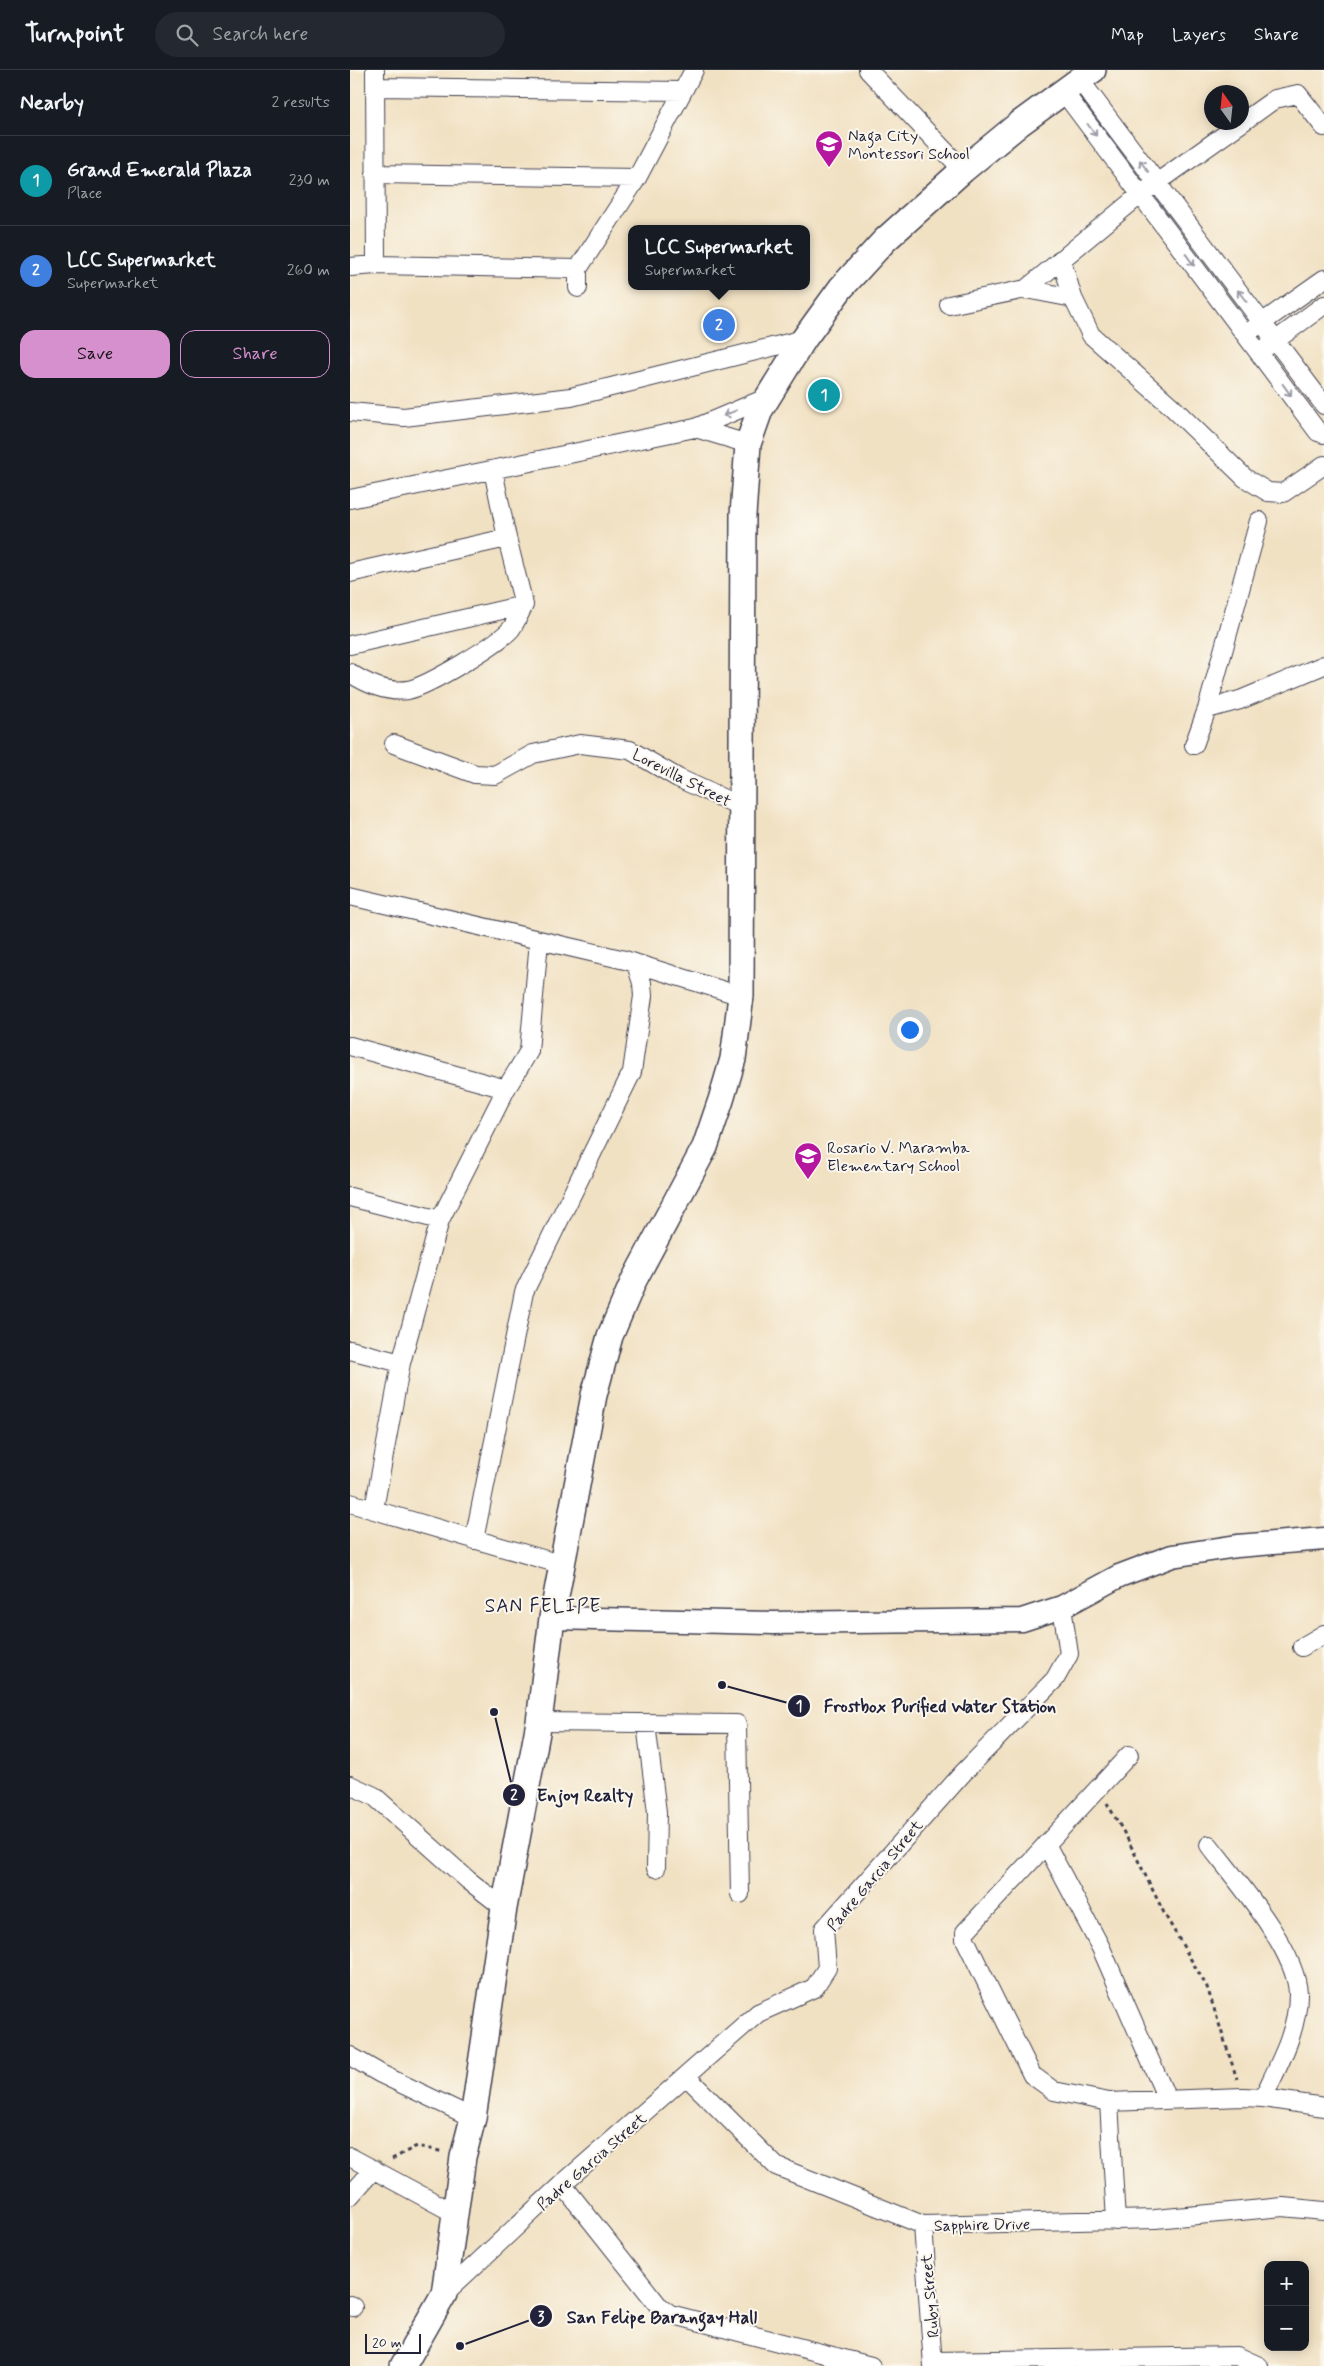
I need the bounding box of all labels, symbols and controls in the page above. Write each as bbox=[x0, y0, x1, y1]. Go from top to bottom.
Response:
search box bbox=[155, 12, 505, 57]
text: Turnpoint bbox=[25, 19, 125, 50]
icon: search bbox=[173, 21, 201, 49]
text: Search here bbox=[213, 22, 308, 47]
text: Map bbox=[1111, 23, 1144, 47]
text: Layers bbox=[1172, 23, 1226, 47]
text: Share bbox=[1254, 23, 1299, 47]
north arrow bbox=[1204, 85, 1249, 130]
text: Nearby bbox=[20, 89, 84, 117]
text: 2 results bbox=[272, 92, 330, 113]
one-way arrow bbox=[1087, 123, 1098, 136]
place label: Naga City Montessori School bbox=[848, 126, 970, 165]
school or university icon: Naga City Montessori School bbox=[814, 129, 844, 168]
text: Grand Emerald Plaza bbox=[67, 158, 252, 183]
one-way arrow bbox=[1139, 159, 1149, 173]
text: 1 bbox=[32, 170, 40, 191]
text: 230 m bbox=[289, 170, 330, 191]
text: Place bbox=[67, 183, 102, 204]
popup bbox=[628, 225, 810, 290]
text: LCC Supermarket bbox=[645, 235, 793, 260]
text: LCC Supermarket bbox=[67, 248, 216, 273]
one-way arrow bbox=[1184, 253, 1195, 266]
text: 2 bbox=[32, 260, 40, 281]
text: 260 m bbox=[287, 260, 330, 281]
text: Supermarket bbox=[645, 260, 736, 281]
text: Supermarket bbox=[67, 273, 158, 294]
one-way arrow bbox=[1237, 289, 1247, 303]
pin: 2 bbox=[703, 306, 735, 344]
button: Save bbox=[20, 330, 170, 378]
button: Share bbox=[180, 330, 330, 378]
pin: 1 bbox=[808, 376, 840, 414]
one-way arrow bbox=[1282, 383, 1292, 397]
one-way arrow bbox=[723, 408, 738, 418]
street label: Lorevilla Street bbox=[628, 744, 735, 812]
your location bbox=[897, 1017, 923, 1043]
place label: Rosario V. Maramba Elementary School bbox=[827, 1138, 970, 1177]
school or university icon: Rosario V. Maramba Elementary School bbox=[793, 1141, 823, 1180]
district label: SAN FELIPE bbox=[485, 1594, 601, 1619]
callout: Frostbox Purified Water Station bbox=[787, 1689, 1067, 1722]
text: Frostbox Purified Water Station bbox=[824, 1695, 1056, 1719]
text: 1 bbox=[796, 1697, 802, 1717]
callout: Enjoy Realty bbox=[502, 1778, 644, 1811]
text: Enjoy Realty bbox=[537, 1784, 633, 1808]
text: 2 bbox=[510, 1786, 518, 1806]
street label: Padre Garcia Street bbox=[822, 1816, 928, 1936]
street label: Padre Garcia Street bbox=[533, 2108, 652, 2216]
street label: Sapphire Drive bbox=[934, 2214, 1030, 2237]
street label: Ruby Street bbox=[916, 2253, 945, 2339]
map controls bbox=[1264, 2261, 1309, 2351]
button: + bbox=[1264, 2261, 1309, 2306]
callout: San Felipe Barangay Hall bbox=[529, 2300, 770, 2333]
text: San Felipe Barangay Hall bbox=[567, 2306, 758, 2332]
button: − bbox=[1264, 2306, 1309, 2351]
text: 3 bbox=[538, 2308, 545, 2328]
scale bar bbox=[365, 2331, 421, 2354]
text: 20 m bbox=[372, 2334, 402, 2352]

